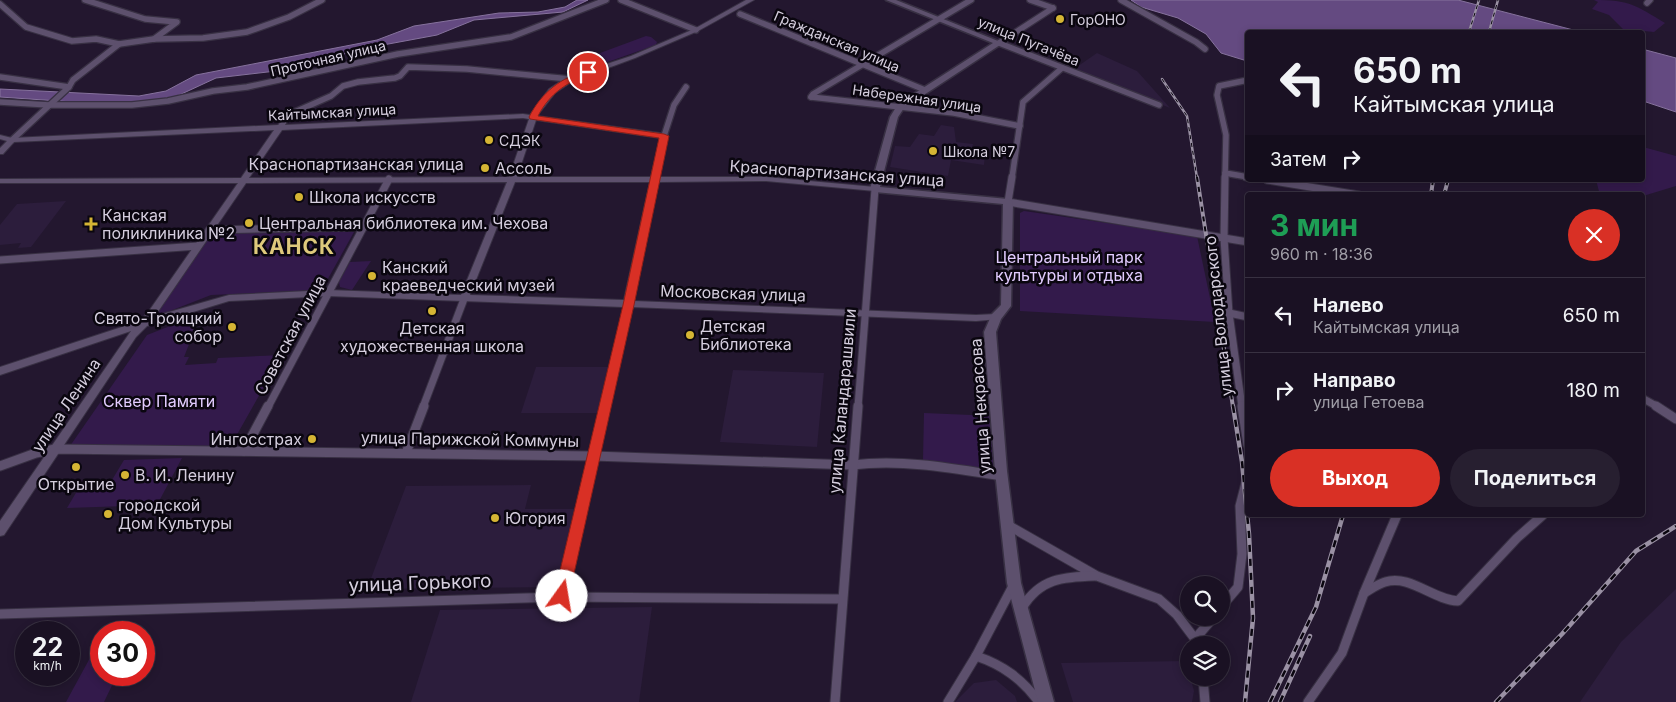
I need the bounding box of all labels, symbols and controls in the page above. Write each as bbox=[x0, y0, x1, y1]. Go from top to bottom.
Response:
street label: Гражданская улица bbox=[772, 7, 902, 75]
place label: ГорОНО bbox=[1070, 11, 1126, 28]
street label: улица Пугачёва bbox=[976, 13, 1082, 69]
marker: ГорОНО bbox=[1054, 13, 1066, 25]
street label: Проточная улица bbox=[269, 36, 387, 80]
text: 650 m bbox=[1353, 49, 1462, 91]
icon: left bbox=[1270, 50, 1335, 115]
pin bbox=[567, 51, 609, 93]
icon: arrive bbox=[574, 58, 602, 86]
street label: Набережная улица bbox=[851, 81, 983, 115]
text: Кайтымская улица bbox=[1353, 91, 1555, 117]
street label: Кайтымская улица bbox=[267, 100, 397, 124]
place label: СДЭК bbox=[499, 132, 541, 149]
marker: СДЭК bbox=[483, 134, 495, 146]
place label: Школа №7 bbox=[943, 143, 1015, 160]
marker: Школа №7 bbox=[927, 145, 939, 157]
icon: right bbox=[1337, 145, 1365, 173]
text: Затем bbox=[1270, 148, 1327, 171]
street label: Краснопартизанская улица bbox=[248, 154, 464, 174]
street label: Краснопартизанская улица bbox=[729, 156, 945, 190]
place label: Ассоль bbox=[495, 158, 552, 178]
marker: Ассоль bbox=[479, 162, 491, 174]
place label: Школа искусств bbox=[309, 187, 436, 207]
marker: Школа искусств bbox=[293, 191, 305, 203]
place label: Канская поликлиника №2 bbox=[102, 205, 235, 243]
text: 3 мин bbox=[1270, 207, 1358, 243]
button: close bbox=[1568, 209, 1620, 261]
place label: Центральная библиотека им. Чехова bbox=[259, 213, 548, 233]
marker: Канская поликлиника №2 bbox=[84, 217, 98, 231]
marker: Центральная библиотека им. Чехова bbox=[243, 217, 255, 229]
district label: КАНСК bbox=[253, 234, 335, 259]
street label: улица Володарского bbox=[1200, 235, 1236, 397]
text: 960 m · 18:36 bbox=[1270, 244, 1373, 264]
park label: Центральный парк культуры и отдыха bbox=[995, 247, 1143, 285]
place label: Канский краеведческий музей bbox=[382, 257, 555, 295]
marker: Канский краеведческий музей bbox=[366, 270, 378, 282]
street label: Советская улица bbox=[250, 272, 330, 398]
street label: Московская улица bbox=[660, 280, 806, 306]
text: Налево bbox=[1313, 294, 1384, 317]
icon: left bbox=[1270, 301, 1298, 329]
text: 650 m bbox=[1563, 304, 1620, 327]
marker: Детская художественная школа bbox=[426, 305, 438, 317]
place label: Свято-Троицкий собор bbox=[94, 308, 222, 346]
street label: улица Каландарашвили bbox=[824, 308, 860, 494]
place label: Детская Библиотека bbox=[700, 316, 792, 354]
text: Кайтымская улица bbox=[1313, 317, 1460, 337]
place label: Детская художественная школа bbox=[340, 318, 524, 356]
marker: Свято-Троицкий собор bbox=[226, 321, 238, 333]
marker: Детская Библиотека bbox=[684, 329, 696, 341]
street label: улица Некрасова bbox=[965, 338, 995, 474]
street label: улица Ленина bbox=[27, 354, 105, 456]
text: Направо bbox=[1313, 369, 1396, 392]
icon: right bbox=[1270, 376, 1298, 404]
text: 180 m bbox=[1567, 379, 1620, 402]
park label: Сквер Памяти bbox=[103, 391, 215, 411]
text: улица Гетоева bbox=[1313, 392, 1424, 412]
street label: улица Парижской Коммуны bbox=[361, 427, 579, 451]
place label: Ингосстрах bbox=[211, 429, 302, 449]
marker: Ингосстрах bbox=[306, 433, 318, 445]
button: Выход bbox=[1270, 449, 1440, 507]
button: Поделиться bbox=[1450, 449, 1620, 507]
marker: Открытие bbox=[70, 461, 82, 473]
place label: В. И. Ленину bbox=[135, 465, 234, 485]
marker: В. И. Ленину bbox=[119, 469, 131, 481]
place label: Открытие bbox=[38, 474, 114, 494]
place label: городской Дом Культуры bbox=[118, 495, 232, 533]
marker: городской Дом Культуры bbox=[102, 508, 114, 520]
place label: Югория bbox=[505, 508, 566, 528]
marker: Югория bbox=[489, 512, 501, 524]
street label: улица Горького bbox=[348, 569, 492, 597]
position arrow bbox=[535, 569, 587, 621]
map controls bbox=[1180, 576, 1230, 686]
button: search bbox=[1180, 576, 1230, 626]
speed limit sign: 30 bbox=[90, 621, 155, 686]
text: 22 bbox=[32, 632, 63, 662]
button: layers bbox=[1180, 636, 1230, 686]
text: km/h bbox=[33, 658, 62, 673]

